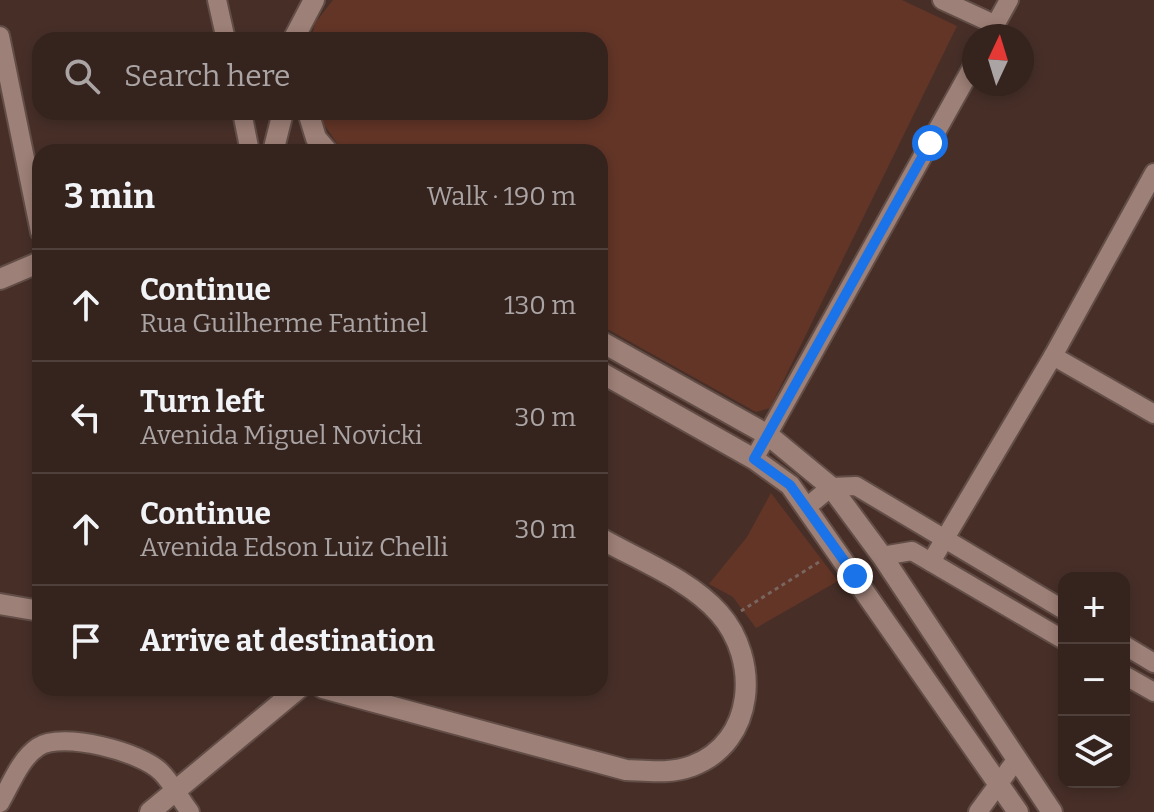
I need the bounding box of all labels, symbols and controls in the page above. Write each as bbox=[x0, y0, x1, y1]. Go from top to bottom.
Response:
north arrow bbox=[962, 24, 1034, 96]
search box bbox=[32, 32, 608, 120]
icon: search bbox=[60, 54, 104, 98]
text: Search here bbox=[124, 58, 291, 94]
route start bbox=[912, 125, 948, 161]
text: 3 min bbox=[64, 176, 155, 217]
text: Walk · 190 m bbox=[427, 181, 576, 212]
text: Continue bbox=[140, 272, 271, 308]
icon: ahead bbox=[64, 283, 108, 327]
text: 130 m bbox=[504, 290, 576, 321]
text: Rua Guilherme Fantinel bbox=[140, 308, 428, 339]
text: Turn left bbox=[140, 384, 265, 420]
icon: left bbox=[64, 395, 108, 439]
text: 30 m bbox=[515, 402, 576, 433]
text: Avenida Miguel Novicki bbox=[140, 420, 423, 451]
text: Continue bbox=[140, 496, 271, 532]
icon: ahead bbox=[64, 507, 108, 551]
text: 30 m bbox=[515, 514, 576, 545]
text: Avenida Edson Luiz Chelli bbox=[140, 532, 448, 563]
route end bbox=[837, 558, 873, 594]
map controls bbox=[1058, 572, 1130, 788]
button: + bbox=[1058, 572, 1130, 644]
icon: arrive bbox=[64, 619, 108, 663]
text: Arrive at destination bbox=[140, 623, 435, 659]
button: − bbox=[1058, 644, 1130, 716]
button: layers bbox=[1058, 716, 1130, 788]

